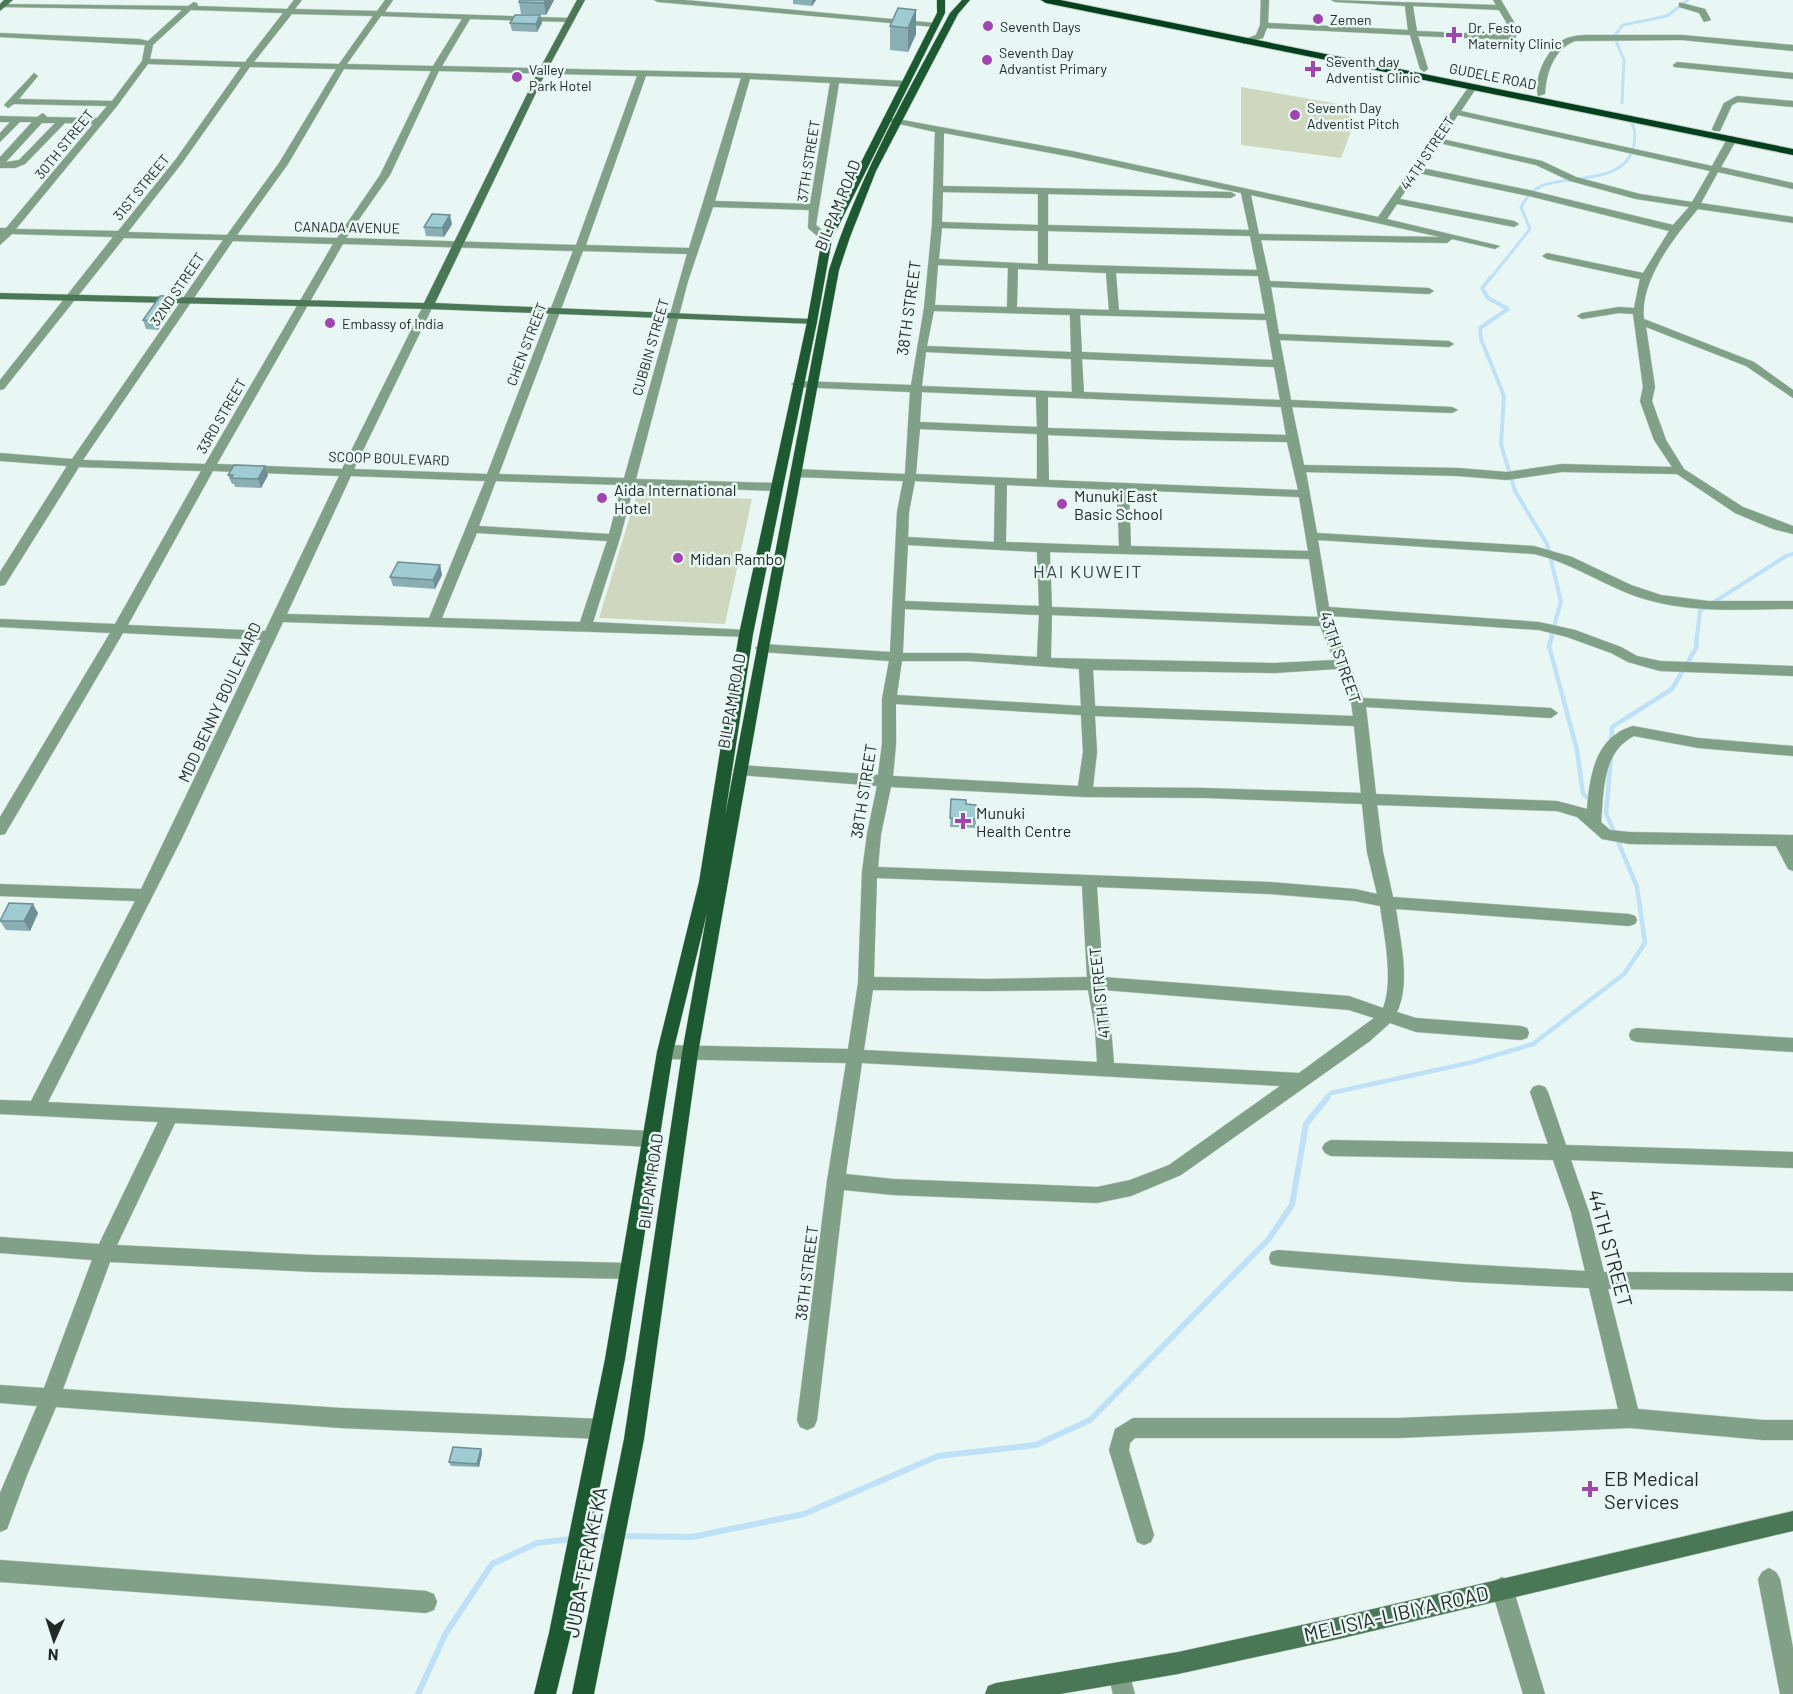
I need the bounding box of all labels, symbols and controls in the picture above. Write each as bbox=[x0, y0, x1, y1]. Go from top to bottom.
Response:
place label: Zemen bbox=[1330, 11, 1372, 28]
marker: Zemen bbox=[1311, 12, 1325, 26]
place label: Seventh Days bbox=[1000, 18, 1081, 35]
marker: Seventh Days bbox=[981, 19, 995, 33]
place label: Dr. Festo Maternity Clinic bbox=[1468, 19, 1562, 52]
marker: Dr. Festo Maternity Clinic bbox=[1445, 26, 1463, 44]
place label: Seventh Day Advantist Primary bbox=[999, 44, 1108, 77]
marker: Seventh Day Advantist Primary bbox=[980, 53, 994, 67]
place label: Seventh day Adventist Clinic bbox=[1326, 53, 1420, 86]
street label: GUDELE ROAD bbox=[1448, 59, 1538, 93]
marker: Seventh day Adventist Clinic bbox=[1304, 60, 1322, 78]
place label: Valley Park Hotel bbox=[529, 61, 592, 94]
marker: Valley Park Hotel bbox=[510, 70, 524, 84]
place label: Seventh Day Adventist Pitch bbox=[1307, 99, 1399, 132]
street label: 30TH STREET bbox=[31, 106, 97, 182]
marker: Seventh Day Adventist Pitch bbox=[1288, 108, 1302, 122]
street label: 44TH STREET bbox=[1396, 113, 1458, 193]
street label: 37TH STREET bbox=[793, 119, 823, 203]
street label: 31ST STREET bbox=[109, 151, 173, 223]
street label: BILPAM ROAD bbox=[810, 157, 864, 253]
street label: CANADA AVENUE bbox=[294, 218, 400, 236]
street label: 32ND STREET bbox=[146, 249, 208, 329]
street label: 38TH STREET bbox=[892, 259, 924, 357]
street label: CUBBIN STREET bbox=[628, 296, 672, 398]
street label: CHEN STREET bbox=[502, 300, 550, 388]
place label: Embassy of India bbox=[342, 315, 444, 332]
marker: Embassy of India bbox=[323, 316, 337, 330]
street label: 33RD STREET bbox=[193, 375, 249, 457]
street label: SCOOP BOULEVARD bbox=[328, 447, 450, 469]
place label: Aida International Hotel bbox=[614, 480, 736, 517]
place label: Munuki East Basic School bbox=[1074, 486, 1163, 523]
marker: Aida International Hotel bbox=[595, 491, 609, 505]
marker: Munuki East Basic School bbox=[1055, 497, 1069, 511]
place label: Midan Rambo bbox=[690, 549, 783, 568]
marker: Midan Rambo bbox=[671, 551, 685, 565]
district label: HAI KUWEIT bbox=[1033, 560, 1143, 582]
street label: 43TH STREET bbox=[1316, 608, 1366, 706]
street label: MDD BENNY BOULEVARD bbox=[174, 619, 264, 785]
street label: BILPAM ROAD bbox=[713, 652, 749, 750]
street label: 38TH STREET bbox=[846, 742, 880, 840]
place label: Munuki Health Centre bbox=[976, 803, 1071, 840]
marker: Munuki Health Centre bbox=[954, 812, 972, 830]
street label: 41TH STREET bbox=[1085, 946, 1113, 1040]
street label: BILPAM ROAD bbox=[634, 1132, 666, 1230]
street label: 44TH STREET bbox=[1584, 1186, 1638, 1310]
street label: 38TH STREET bbox=[791, 1224, 821, 1322]
place label: EB Medical Services bbox=[1604, 1466, 1699, 1513]
marker: EB Medical Services bbox=[1581, 1480, 1599, 1498]
street label: JUBA-TERAKEKA bbox=[559, 1485, 611, 1639]
street label: MELISIA-LIBIYA ROAD bbox=[1301, 1580, 1491, 1646]
north arrow bbox=[24, 1610, 84, 1670]
text: N bbox=[47, 1646, 59, 1665]

